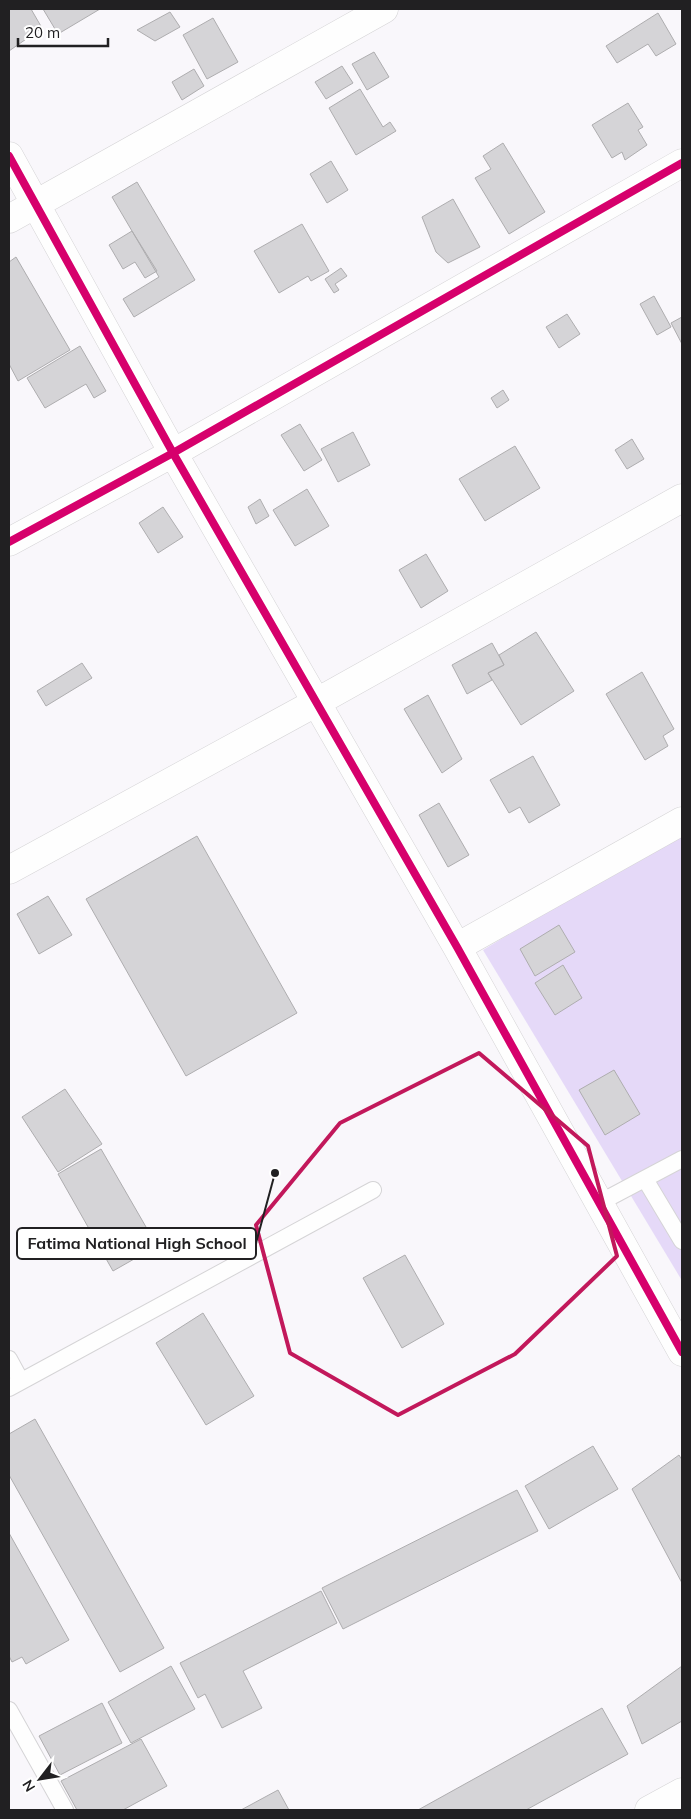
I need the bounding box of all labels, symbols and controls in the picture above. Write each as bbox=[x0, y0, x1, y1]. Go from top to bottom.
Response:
scale bar bbox=[18, 15, 108, 47]
text: 20 m bbox=[25, 23, 60, 42]
callout: Fatima National High School bbox=[17, 1228, 256, 1259]
text: Fatima National High School bbox=[27, 1233, 247, 1253]
north arrow bbox=[15, 1754, 65, 1804]
text: N bbox=[18, 1777, 39, 1795]

